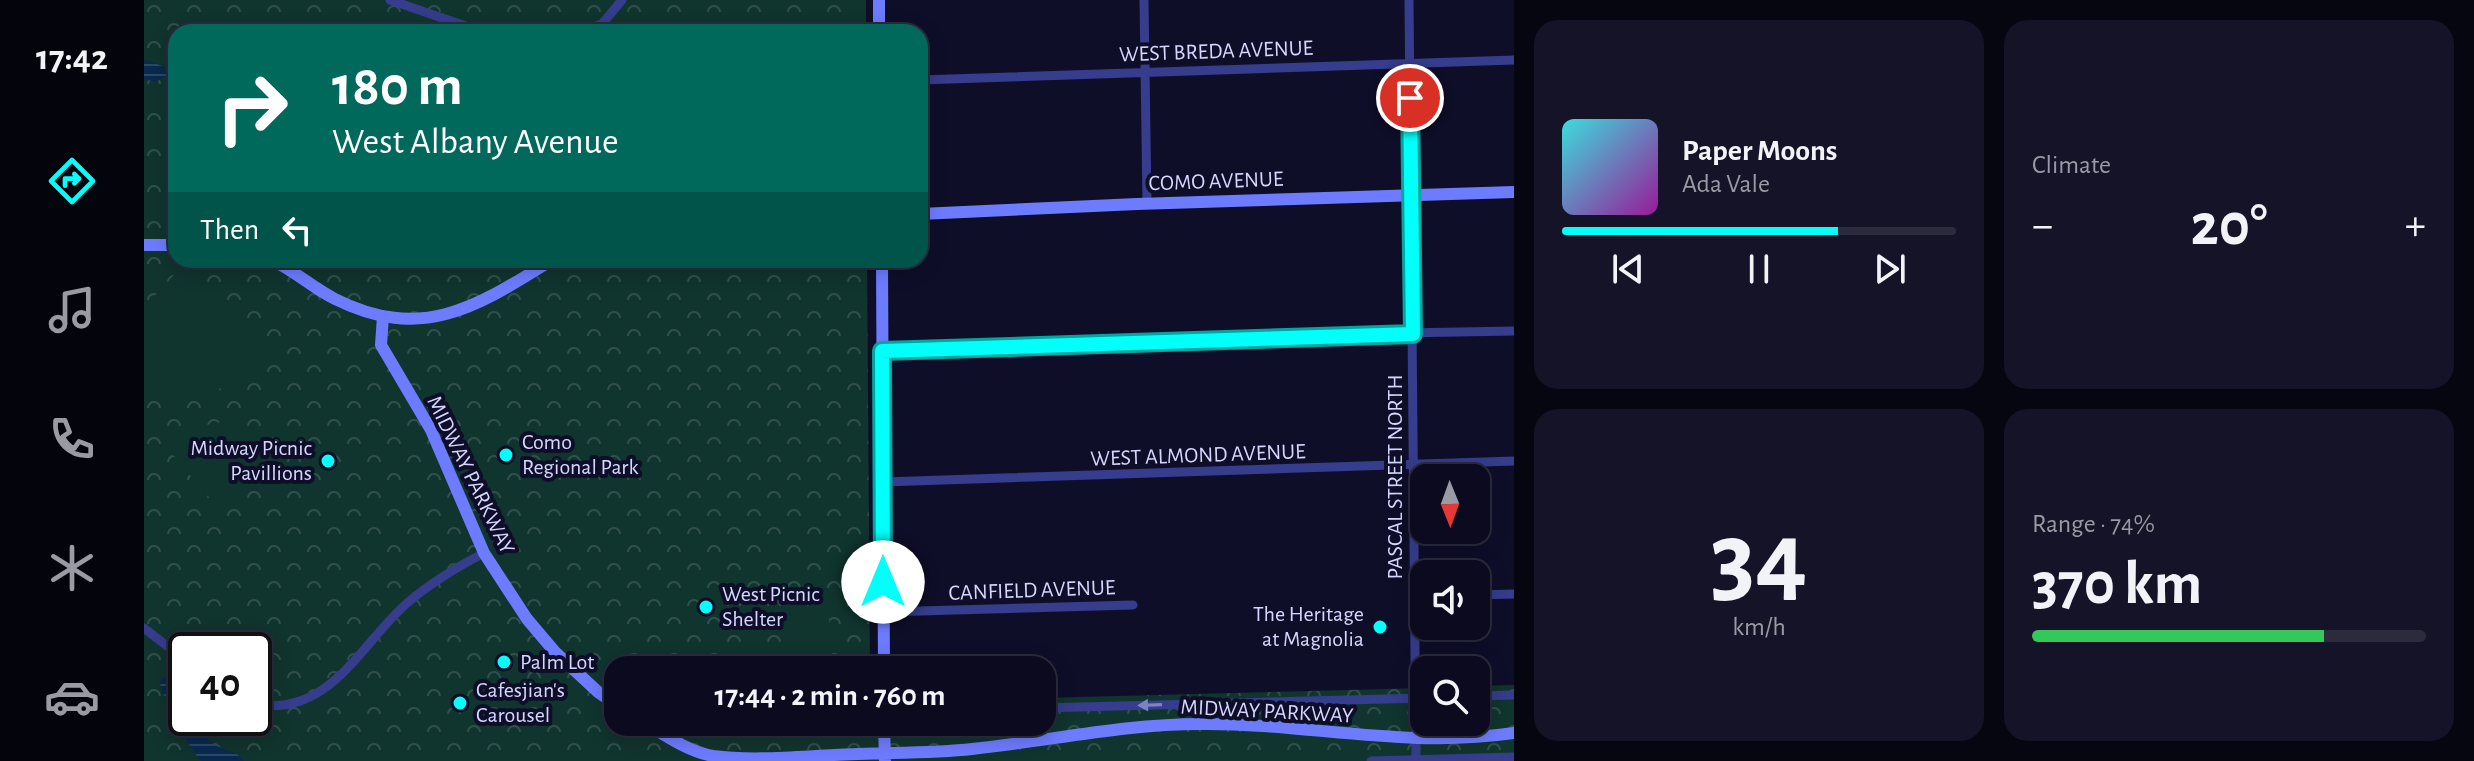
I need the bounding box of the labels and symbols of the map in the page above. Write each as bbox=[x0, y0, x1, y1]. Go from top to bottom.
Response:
street label: WEST BREDA AVENUE bbox=[1119, 37, 1314, 65]
pin bbox=[1376, 64, 1444, 132]
street label: COMO AVENUE bbox=[1148, 168, 1284, 194]
street label: PASCAL STREET NORTH bbox=[1384, 375, 1406, 579]
street label: MIDWAY PARKWAY bbox=[423, 392, 519, 558]
place label: Como Regional Park bbox=[522, 431, 639, 478]
place label: Midway Picnic Pavillions bbox=[190, 437, 313, 484]
street label: WEST ALMOND AVENUE bbox=[1090, 440, 1306, 470]
marker: Como Regional Park bbox=[497, 446, 515, 464]
marker: Midway Picnic Pavillions bbox=[319, 452, 337, 470]
north arrow bbox=[1410, 464, 1490, 544]
position arrow bbox=[841, 540, 925, 624]
street label: CANFIELD AVENUE bbox=[948, 576, 1116, 604]
place label: West Picnic Shelter bbox=[722, 583, 820, 630]
marker: West Picnic Shelter bbox=[697, 598, 715, 616]
place label: The Heritage at Magnolia bbox=[1253, 603, 1364, 650]
marker: The Heritage at Magnolia bbox=[1371, 618, 1389, 636]
speed limit sign: 40 bbox=[168, 632, 272, 736]
place label: Palm Lot bbox=[520, 651, 594, 673]
marker: Palm Lot bbox=[495, 653, 513, 671]
place label: Cafesjian's Carousel bbox=[476, 679, 565, 726]
marker: Cafesjian's Carousel bbox=[451, 694, 469, 712]
street label: MIDWAY PARKWAY bbox=[1180, 695, 1354, 727]
one-way arrow bbox=[1137, 699, 1162, 712]

